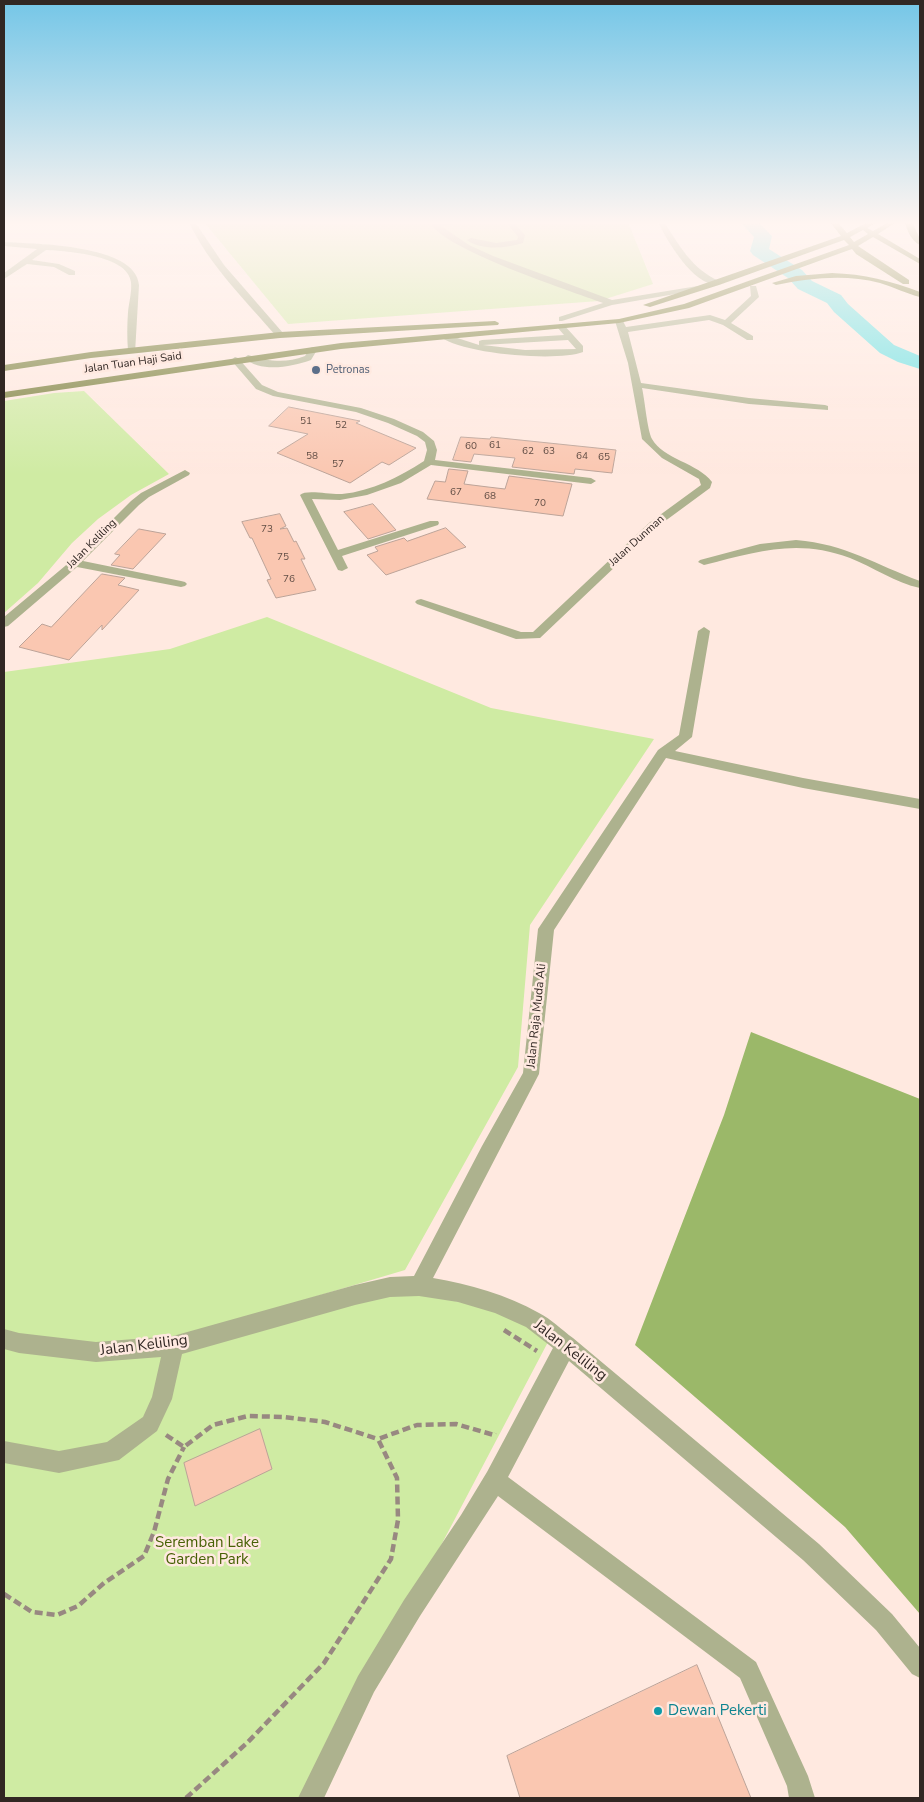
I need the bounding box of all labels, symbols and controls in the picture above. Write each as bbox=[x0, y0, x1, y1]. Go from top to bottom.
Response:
street label: Jalan Tuan Haji Said bbox=[83, 350, 183, 376]
place label: Petronas bbox=[326, 363, 370, 377]
marker: Petronas bbox=[310, 364, 322, 376]
house number: 51 bbox=[300, 416, 312, 428]
house number: 52 bbox=[335, 420, 347, 432]
house number: 61 bbox=[489, 440, 501, 452]
house number: 60 bbox=[465, 441, 477, 453]
house number: 62 bbox=[522, 446, 534, 458]
house number: 63 bbox=[543, 446, 555, 458]
house number: 58 bbox=[306, 451, 318, 463]
house number: 64 bbox=[576, 451, 588, 463]
house number: 65 bbox=[598, 452, 610, 464]
house number: 57 bbox=[332, 459, 344, 471]
house number: 67 bbox=[450, 487, 462, 499]
house number: 68 bbox=[484, 491, 496, 503]
house number: 70 bbox=[534, 498, 546, 510]
street label: Jalan Dunman bbox=[607, 513, 667, 569]
street label: Jalan Keliling bbox=[65, 517, 119, 571]
house number: 73 bbox=[261, 524, 273, 536]
house number: 75 bbox=[277, 552, 289, 564]
house number: 76 bbox=[283, 574, 295, 586]
street label: Jalan Raja Muda Ali bbox=[524, 963, 550, 1069]
street label: Jalan Keliling bbox=[530, 1317, 610, 1385]
street label: Jalan Keliling bbox=[99, 1332, 189, 1360]
park label: Seremban Lake Garden Park bbox=[155, 1534, 259, 1569]
place label: Dewan Pekerti bbox=[668, 1702, 767, 1720]
marker: Dewan Pekerti bbox=[652, 1705, 664, 1717]

